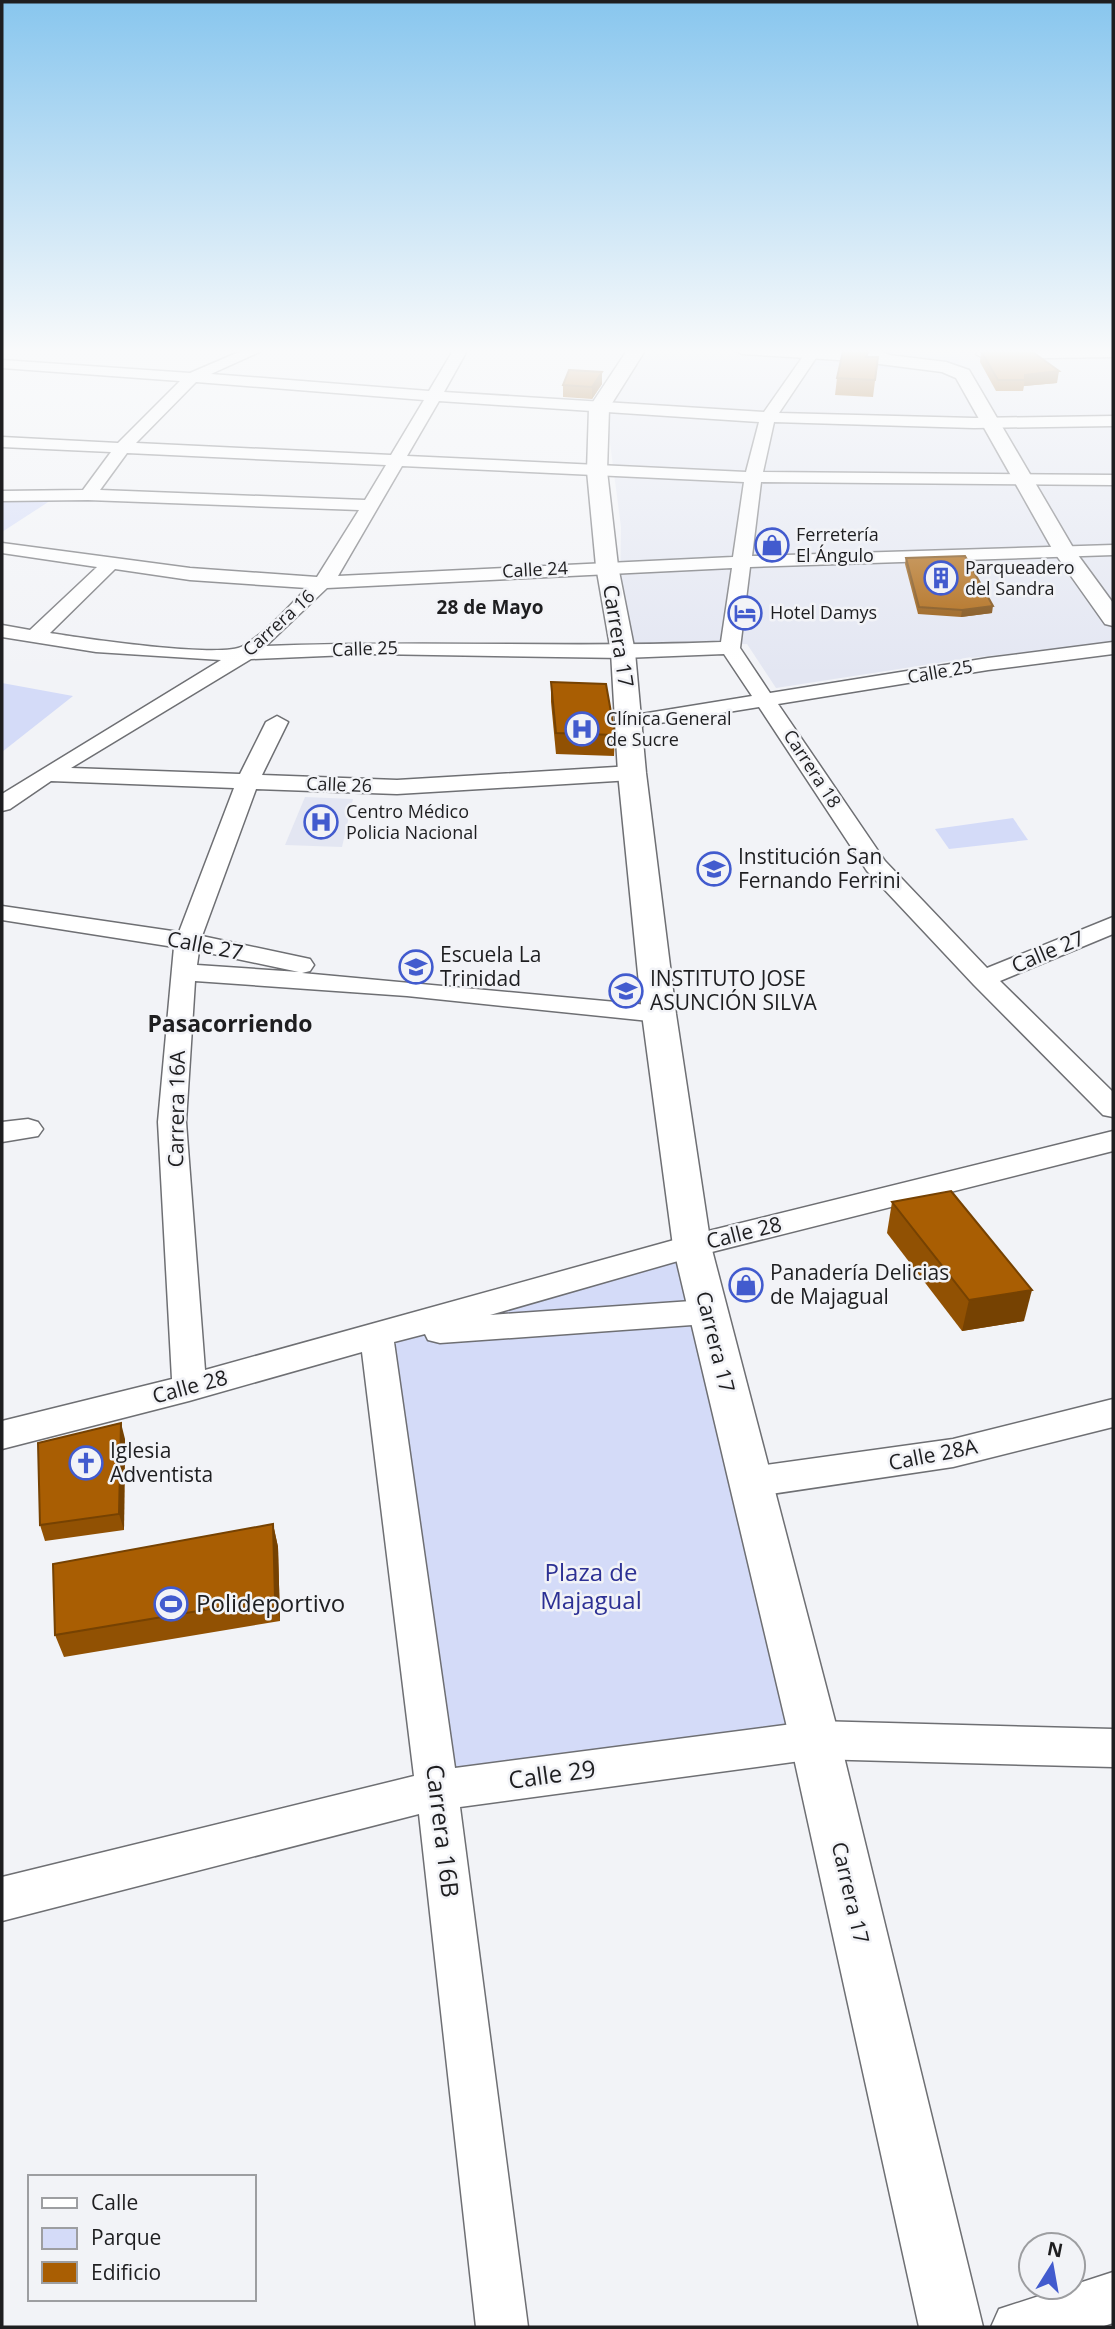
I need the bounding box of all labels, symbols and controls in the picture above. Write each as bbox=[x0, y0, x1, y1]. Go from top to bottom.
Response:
place label: Ferretería El Ángulo bbox=[796, 522, 879, 567]
shop icon: Ferretería El Ángulo bbox=[753, 526, 791, 564]
street label: Calle 24 bbox=[501, 555, 568, 583]
place label: Parqueadero del Sandra bbox=[965, 555, 1075, 600]
building icon: Parqueadero del Sandra bbox=[922, 559, 960, 597]
street label: Carrera 17 bbox=[597, 583, 641, 689]
street label: Carrera 16 bbox=[237, 584, 319, 661]
district label: 28 de Mayo bbox=[437, 594, 543, 620]
hotel icon: Hotel Damys bbox=[726, 594, 764, 632]
place label: Hotel Damys bbox=[770, 600, 877, 624]
street label: Calle 25 bbox=[332, 635, 398, 661]
street label: Calle 25 bbox=[905, 653, 974, 689]
place label: Clínica General de Sucre bbox=[606, 706, 732, 751]
hospital icon: Clínica General de Sucre bbox=[563, 710, 601, 748]
street label: Carrera 18 bbox=[779, 725, 847, 812]
street label: Calle 26 bbox=[306, 771, 372, 797]
place label: Centro Médico Policia Nacional bbox=[346, 799, 478, 844]
hospital icon: Centro Médico Policia Nacional bbox=[302, 803, 340, 841]
place label: Institución San Fernando Ferrini bbox=[738, 842, 901, 894]
school or university icon: Institución San Fernando Ferrini bbox=[695, 850, 733, 888]
street label: Calle 27 bbox=[1007, 923, 1088, 979]
street label: Calle 27 bbox=[165, 924, 246, 966]
place label: Escuela La Trinidad bbox=[440, 940, 541, 992]
school or university icon: Escuela La Trinidad bbox=[397, 948, 435, 986]
place label: INSTITUTO JOSE ASUNCIÓN SILVA bbox=[650, 964, 817, 1016]
school or university icon: INSTITUTO JOSE ASUNCIÓN SILVA bbox=[607, 972, 645, 1010]
district label: Pasacorriendo bbox=[147, 1007, 313, 1039]
street label: Carrera 16A bbox=[161, 1050, 191, 1168]
street label: Calle 28 bbox=[703, 1209, 784, 1255]
place label: Panadería Delicias de Majagual bbox=[770, 1258, 949, 1310]
shop icon: Panadería Delicias de Majagual bbox=[727, 1266, 765, 1304]
street label: Carrera 17 bbox=[690, 1288, 742, 1395]
street label: Calle 28 bbox=[149, 1363, 230, 1409]
street label: Calle 28A bbox=[886, 1432, 980, 1476]
place label: Iglesia Adventista bbox=[110, 1436, 213, 1488]
church icon: Iglesia Adventista bbox=[67, 1444, 105, 1482]
park label: Plaza de Majagual bbox=[540, 1555, 642, 1616]
sports icon: Polideportivo bbox=[152, 1585, 190, 1623]
place label: Polideportivo bbox=[196, 1586, 345, 1619]
street label: Calle 29 bbox=[506, 1751, 598, 1796]
street label: Carrera 16B bbox=[419, 1762, 468, 1899]
street label: Carrera 17 bbox=[826, 1839, 876, 1946]
legend bbox=[28, 2175, 256, 2301]
text: Calle bbox=[91, 2188, 138, 2216]
text: Parque bbox=[91, 2223, 161, 2251]
north arrow bbox=[1017, 2231, 1087, 2301]
text: N bbox=[1045, 2235, 1065, 2264]
text: Edificio bbox=[91, 2258, 161, 2286]

